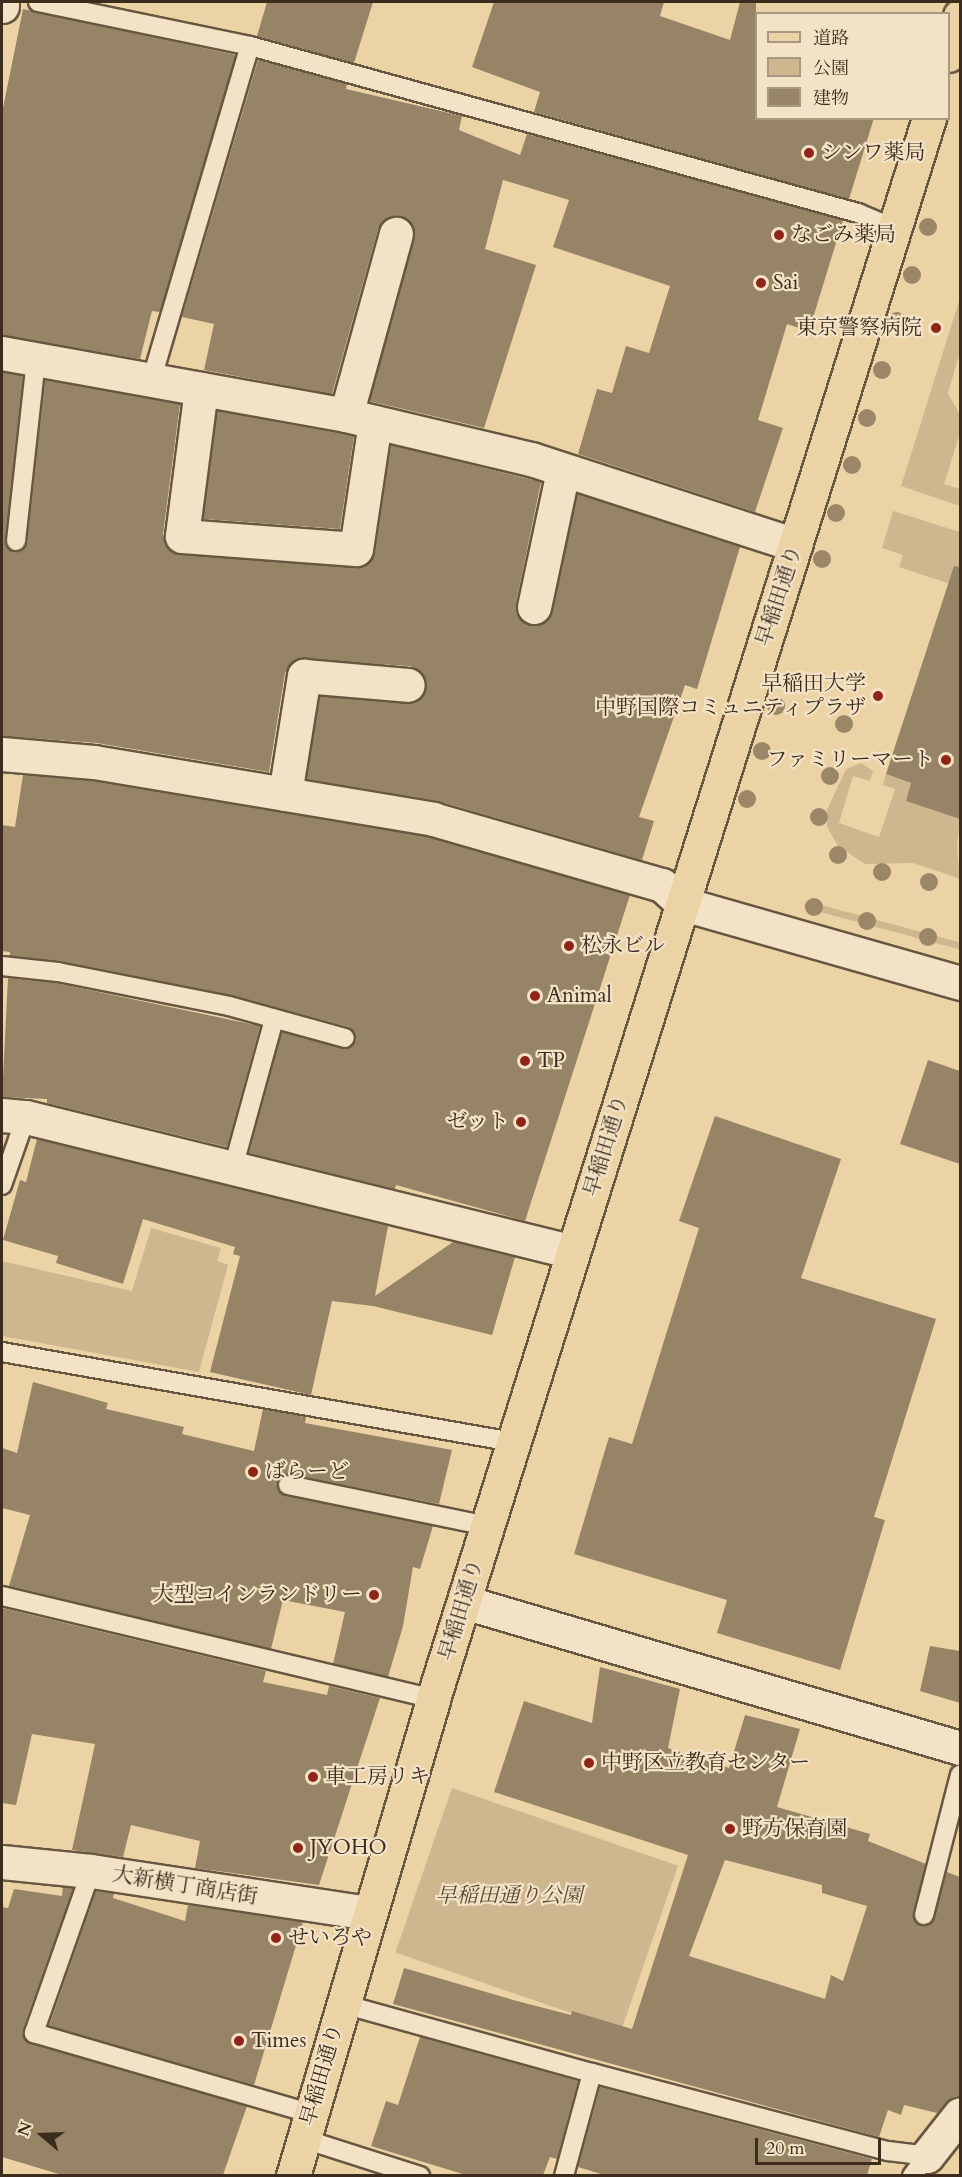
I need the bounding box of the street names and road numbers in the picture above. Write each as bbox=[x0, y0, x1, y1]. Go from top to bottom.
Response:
street label: 早稲田通り bbox=[751, 542, 807, 650]
street label: 早稲田通り bbox=[579, 1092, 633, 1200]
street label: 早稲田通り bbox=[434, 1556, 488, 1664]
street label: 大新横丁商店街 bbox=[110, 1862, 260, 1910]
street label: 早稲田通り bbox=[295, 2021, 349, 2129]

